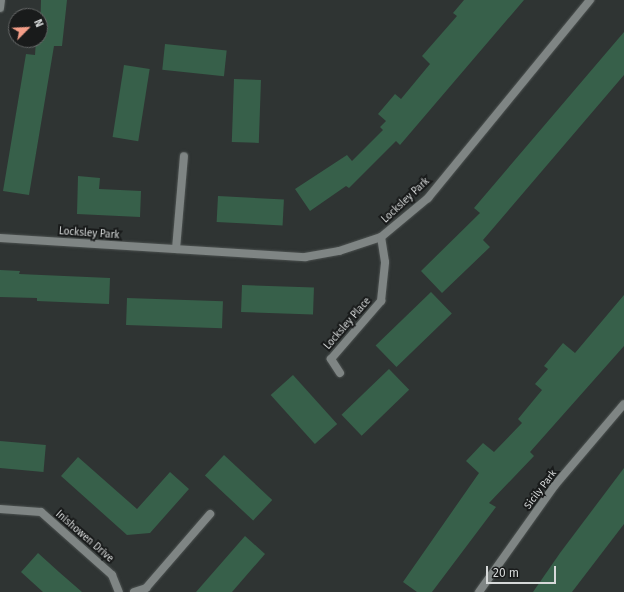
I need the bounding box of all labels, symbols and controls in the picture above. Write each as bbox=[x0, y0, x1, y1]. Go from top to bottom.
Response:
north arrow bbox=[8, 8, 48, 48]
text: N bbox=[31, 17, 46, 29]
street label: Locksley Park bbox=[380, 176, 432, 226]
street label: Locksley Park bbox=[58, 226, 120, 242]
street label: Locksley Place bbox=[322, 296, 374, 352]
street label: Sicily Park bbox=[522, 468, 560, 512]
street label: Inishowen Drive bbox=[53, 509, 115, 565]
scale bar bbox=[488, 558, 558, 584]
text: 20 m bbox=[493, 566, 519, 580]

